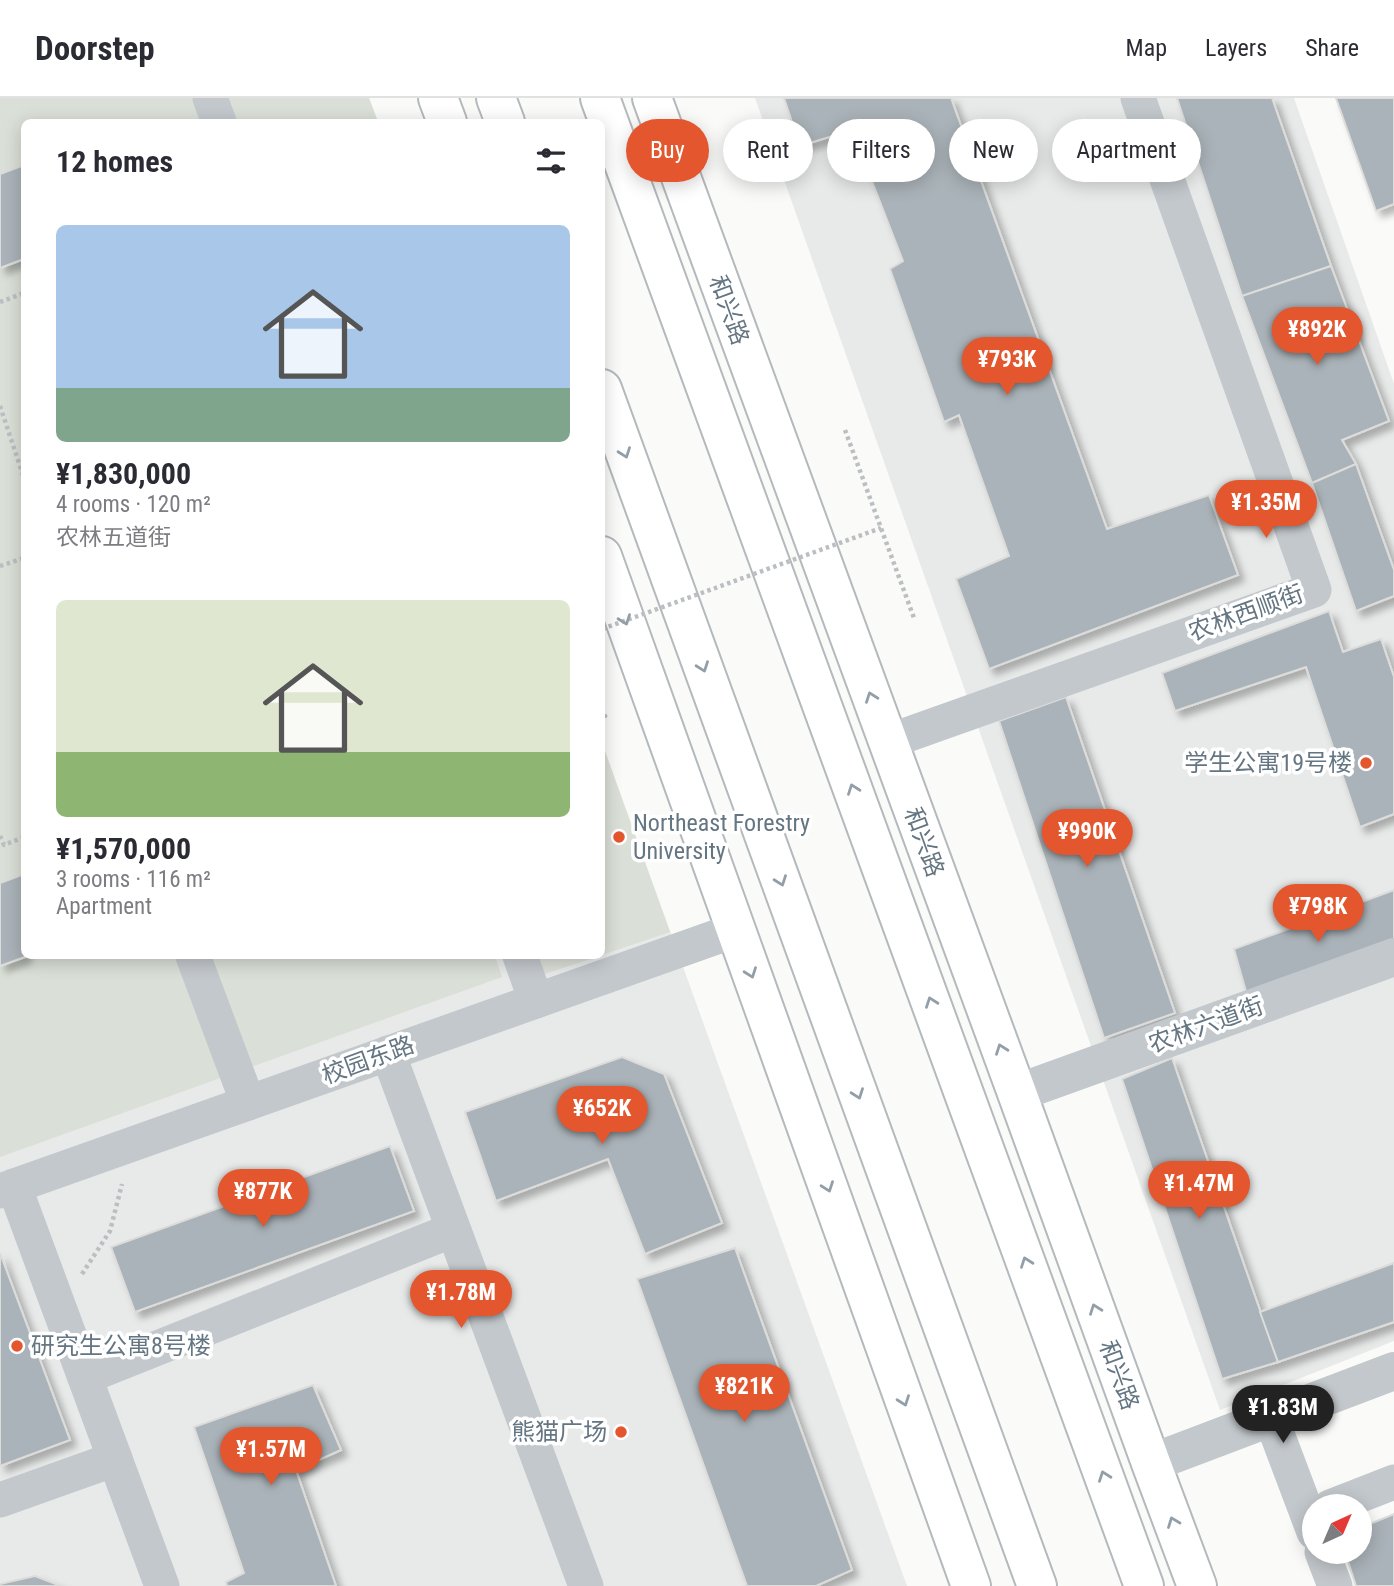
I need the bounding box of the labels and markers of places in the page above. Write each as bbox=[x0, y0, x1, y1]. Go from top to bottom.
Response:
pin: ¥892K bbox=[1268, 308, 1366, 367]
pin: ¥793K bbox=[958, 338, 1056, 397]
pin: ¥1.35M bbox=[1209, 480, 1323, 540]
place label: 学生公寓19号楼 bbox=[1184, 749, 1352, 777]
marker: 学生公寓19号楼 bbox=[1358, 755, 1374, 771]
place label: Northeast Forestry University bbox=[633, 809, 810, 865]
pin: ¥990K bbox=[1038, 810, 1136, 869]
marker: Northeast Forestry University bbox=[611, 829, 627, 845]
pin: ¥798K bbox=[1269, 884, 1367, 944]
pin: ¥652K bbox=[553, 1086, 651, 1146]
pin: ¥1.47M bbox=[1142, 1162, 1256, 1221]
pin: ¥877K bbox=[214, 1170, 312, 1229]
pin: ¥1.78M bbox=[404, 1270, 518, 1330]
place label: 研究生公寓8号楼 bbox=[31, 1332, 211, 1360]
marker: 研究生公寓8号楼 bbox=[9, 1338, 25, 1354]
pin: ¥821K bbox=[695, 1364, 793, 1424]
pin: ¥1.83M bbox=[1226, 1386, 1340, 1445]
place label: 熊猫广场 bbox=[511, 1418, 607, 1446]
marker: 熊猫广场 bbox=[613, 1424, 629, 1440]
pin: ¥1.57M bbox=[214, 1428, 328, 1487]

